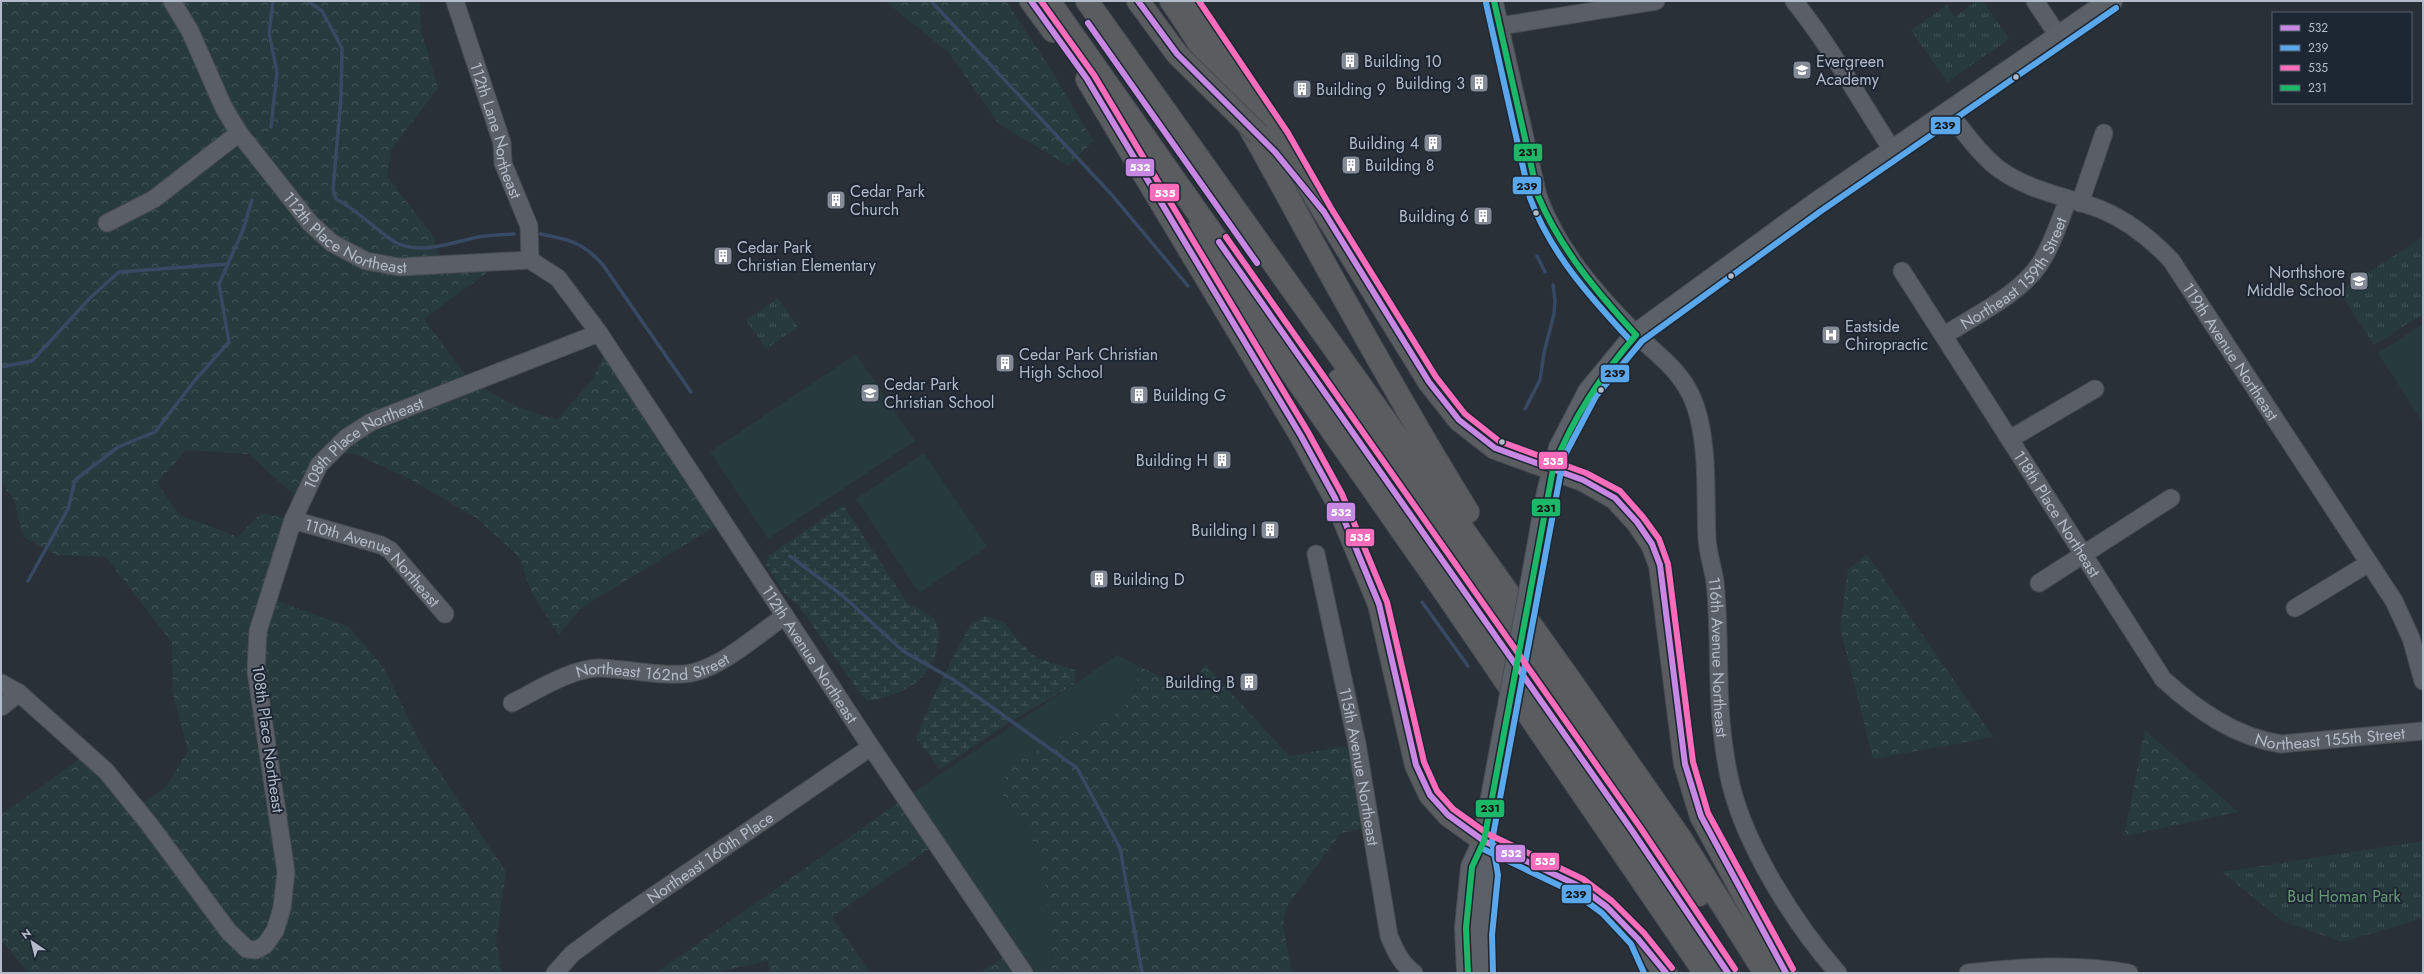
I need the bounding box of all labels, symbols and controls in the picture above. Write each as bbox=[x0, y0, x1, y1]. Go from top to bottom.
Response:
legend bbox=[2272, 12, 2412, 104]
text: 532 bbox=[2308, 19, 2328, 37]
text: 239 bbox=[2308, 39, 2328, 57]
building icon: Building 10 bbox=[1339, 50, 1361, 72]
place label: Building 10 bbox=[1364, 50, 1442, 73]
place label: Evergreen Academy bbox=[1816, 50, 1884, 91]
street label: 112th Lane Northeast bbox=[464, 59, 528, 202]
school or university icon: Evergreen Academy bbox=[1791, 59, 1813, 81]
text: 535 bbox=[2308, 59, 2328, 77]
place label: Building 3 bbox=[1395, 72, 1465, 95]
building icon: Building 3 bbox=[1468, 72, 1490, 94]
unlabelled marker bbox=[2011, 72, 2021, 82]
building icon: Building 9 bbox=[1291, 78, 1313, 100]
place label: Building 9 bbox=[1316, 78, 1386, 101]
text: 231 bbox=[2308, 79, 2327, 97]
line badge: 239 bbox=[1930, 116, 1961, 135]
text: 239 bbox=[1934, 117, 1956, 133]
place label: Building 4 bbox=[1349, 132, 1419, 155]
building icon: Building 4 bbox=[1422, 132, 1444, 154]
line badge: 231 bbox=[1513, 143, 1543, 162]
text: 231 bbox=[1518, 144, 1538, 160]
building icon: Building 8 bbox=[1340, 154, 1362, 176]
place label: Building 8 bbox=[1365, 154, 1435, 177]
line badge: 532 bbox=[1125, 158, 1155, 177]
text: 532 bbox=[1129, 159, 1151, 175]
line badge: 239 bbox=[1512, 176, 1542, 195]
text: 239 bbox=[1516, 178, 1538, 194]
place label: Cedar Park Church bbox=[850, 180, 926, 221]
line badge: 535 bbox=[1149, 183, 1180, 202]
text: 535 bbox=[1154, 185, 1176, 201]
street label: 112th Place Northeast bbox=[278, 187, 407, 279]
building icon: Cedar Park Church bbox=[825, 189, 847, 211]
place label: Building 6 bbox=[1399, 205, 1469, 228]
building icon: Building 6 bbox=[1472, 205, 1494, 227]
unlabelled marker bbox=[1531, 208, 1541, 218]
street label: Northeast 159th Street bbox=[1956, 213, 2072, 335]
place label: Cedar Park Christian Elementary bbox=[737, 236, 877, 277]
building icon: Cedar Park Christian Elementary bbox=[712, 245, 734, 267]
place label: Northshore Middle School bbox=[2247, 261, 2345, 302]
school or university icon: Northshore Middle School bbox=[2348, 270, 2370, 292]
unlabelled marker bbox=[1726, 271, 1736, 281]
street label: 119th Avenue Northeast bbox=[2177, 278, 2284, 425]
place label: Eastside Chiropractic bbox=[1845, 315, 1928, 356]
hospital icon: Eastside Chiropractic bbox=[1820, 324, 1842, 346]
place label: Cedar Park Christian High School bbox=[1019, 343, 1158, 384]
building icon: Cedar Park Christian High School bbox=[994, 352, 1016, 374]
line badge: 239 bbox=[1600, 364, 1630, 383]
text: 239 bbox=[1604, 365, 1626, 381]
place label: Cedar Park Christian School bbox=[884, 373, 994, 414]
school or university icon: Cedar Park Christian School bbox=[859, 382, 881, 404]
building icon: Building G bbox=[1128, 384, 1150, 406]
place label: Building G bbox=[1153, 384, 1226, 407]
unlabelled marker bbox=[1596, 385, 1606, 395]
street label: 108th Place Northeast bbox=[298, 391, 427, 493]
unlabelled marker bbox=[1497, 437, 1507, 447]
street label: 118th Place Northeast bbox=[2008, 446, 2106, 582]
place label: Building H bbox=[1136, 449, 1208, 472]
building icon: Building H bbox=[1211, 449, 1233, 471]
line badge: 535 bbox=[1538, 451, 1568, 470]
text: 535 bbox=[1542, 453, 1564, 469]
line badge: 231 bbox=[1531, 498, 1561, 517]
text: 231 bbox=[1536, 500, 1556, 516]
line badge: 532 bbox=[1326, 502, 1356, 522]
text: 532 bbox=[1330, 504, 1352, 520]
street label: 110th Avenue Northeast bbox=[302, 512, 446, 612]
place label: Building I bbox=[1191, 519, 1256, 542]
building icon: Building I bbox=[1259, 519, 1281, 541]
line badge: 535 bbox=[1345, 528, 1375, 547]
text: 535 bbox=[1349, 529, 1371, 545]
building icon: Building D bbox=[1088, 568, 1110, 590]
place label: Building D bbox=[1113, 568, 1185, 591]
street label: 116th Avenue Northeast bbox=[1703, 575, 1734, 739]
street label: 112th Avenue Northeast bbox=[756, 581, 864, 728]
street label: Northeast 162nd Street bbox=[573, 647, 734, 686]
street label: 108th Place Northeast bbox=[246, 664, 290, 814]
place label: Building B bbox=[1165, 671, 1235, 694]
building icon: Building B bbox=[1238, 671, 1260, 693]
street label: 115th Avenue Northeast bbox=[1334, 685, 1385, 847]
street label: Northeast 155th Street bbox=[2252, 721, 2406, 755]
line badge: 231 bbox=[1475, 799, 1505, 818]
text: 231 bbox=[1480, 800, 1500, 816]
street label: Northeast 160th Place bbox=[642, 806, 778, 909]
line badge: 532 bbox=[1495, 844, 1526, 863]
text: 532 bbox=[1500, 845, 1522, 861]
line badge: 535 bbox=[1530, 852, 1560, 871]
text: 535 bbox=[1534, 853, 1556, 869]
line badge: 239 bbox=[1561, 884, 1592, 904]
park label: Bud Homan Park bbox=[2287, 885, 2402, 908]
text: 239 bbox=[1565, 886, 1587, 902]
north arrow bbox=[12, 922, 52, 962]
text: N bbox=[18, 925, 34, 943]

